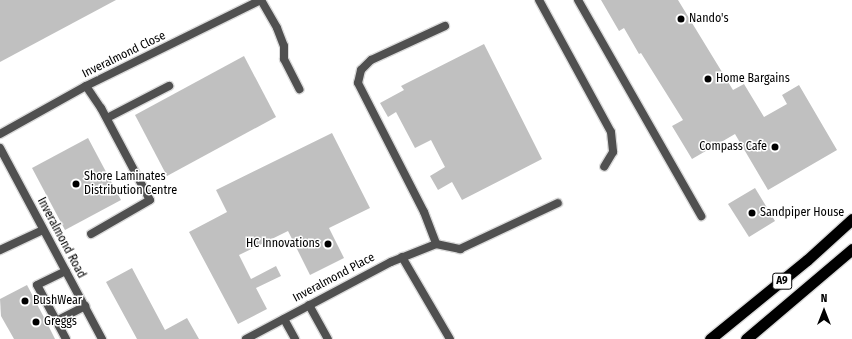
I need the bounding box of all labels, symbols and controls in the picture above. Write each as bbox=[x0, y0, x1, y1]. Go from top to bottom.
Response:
place label: Nando's bbox=[689, 12, 729, 26]
marker: Nando's bbox=[676, 14, 686, 24]
street label: Inveralmond Close bbox=[80, 29, 168, 81]
place label: Home Bargains bbox=[716, 72, 790, 86]
marker: Home Bargains bbox=[703, 74, 713, 84]
place label: Compass Cafe bbox=[699, 140, 767, 154]
marker: Compass Cafe bbox=[770, 142, 780, 152]
place label: Shore Laminates Distribution Centre bbox=[84, 170, 177, 198]
marker: Shore Laminates Distribution Centre bbox=[71, 179, 81, 189]
street label: Inveralmond Road bbox=[34, 195, 88, 281]
place label: Sandpiper House bbox=[760, 206, 844, 220]
marker: Sandpiper House bbox=[747, 208, 757, 218]
place label: HC Innovations bbox=[246, 237, 320, 251]
marker: HC Innovations bbox=[323, 239, 333, 249]
street label: Inveralmond Place bbox=[291, 250, 377, 306]
road number: A9 bbox=[772, 272, 792, 290]
north arrow bbox=[804, 291, 844, 331]
text: N bbox=[821, 292, 827, 305]
place label: BushWear bbox=[33, 294, 82, 308]
marker: BushWear bbox=[20, 296, 30, 306]
place label: Greggs bbox=[44, 315, 77, 329]
marker: Greggs bbox=[31, 317, 41, 327]

